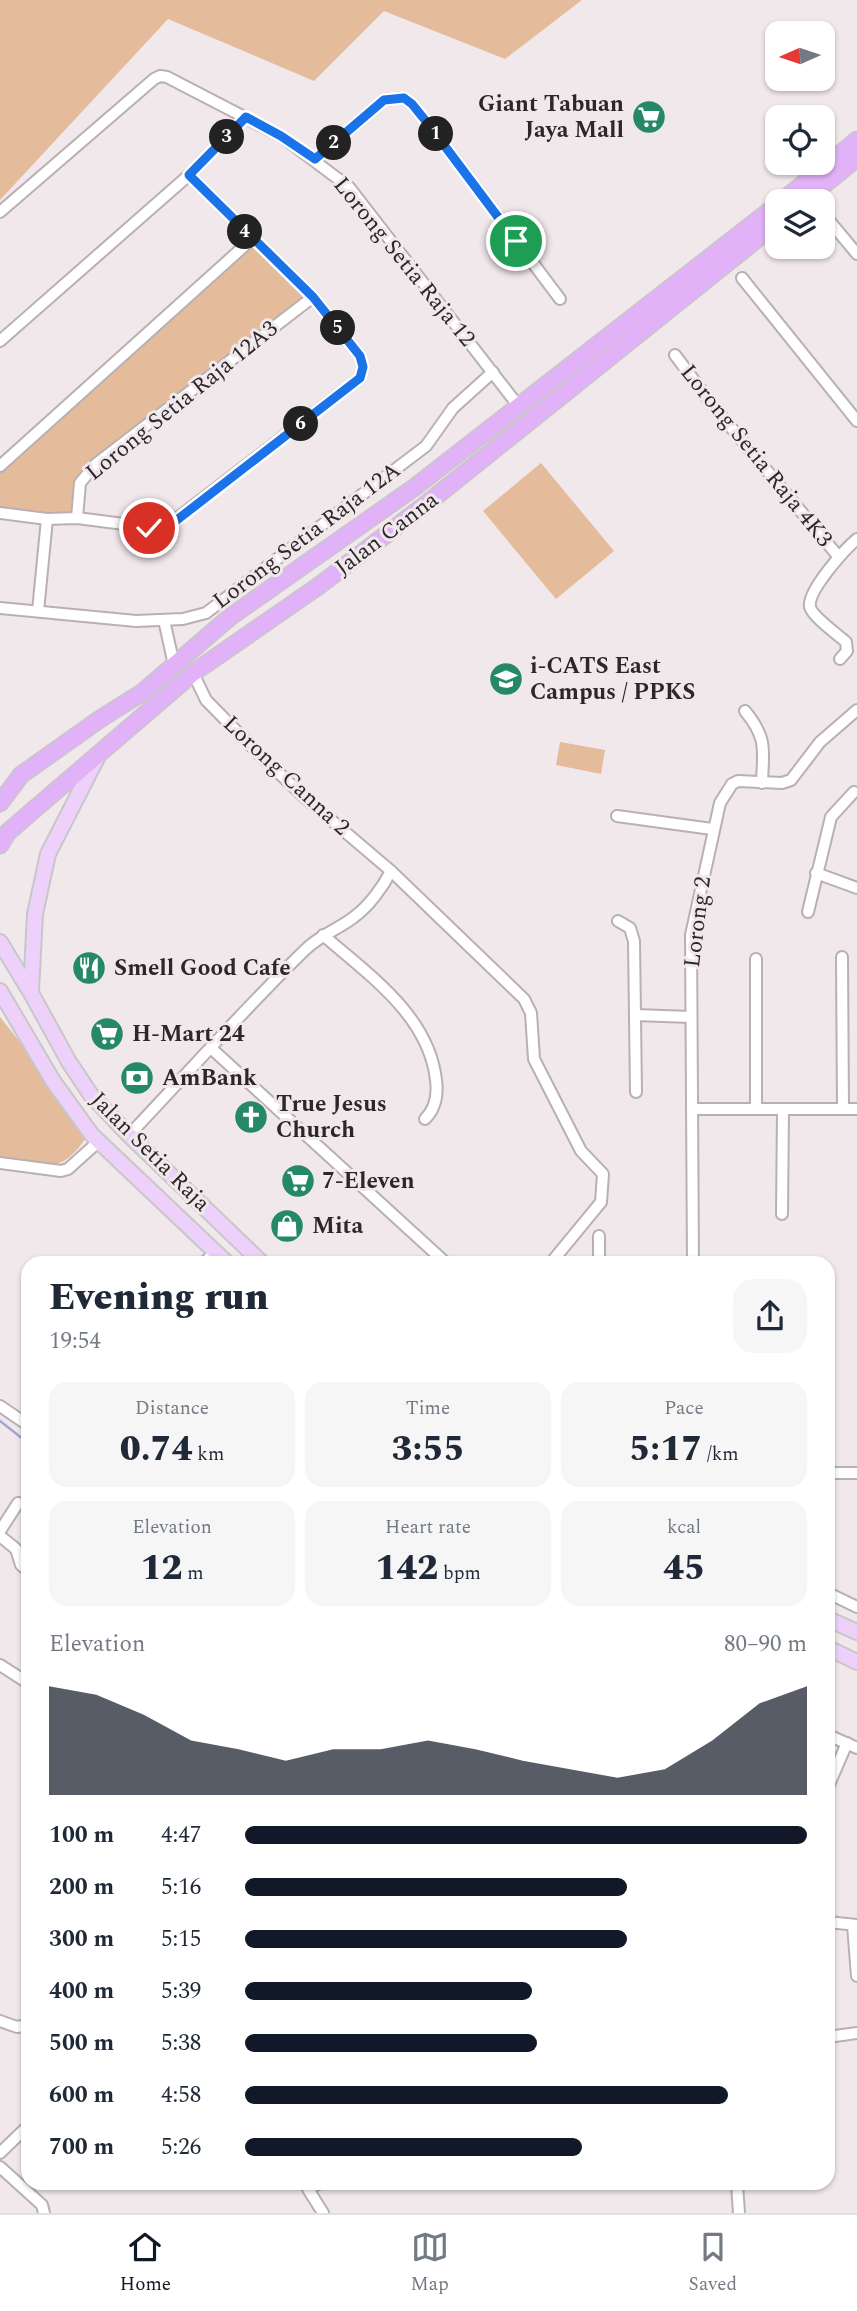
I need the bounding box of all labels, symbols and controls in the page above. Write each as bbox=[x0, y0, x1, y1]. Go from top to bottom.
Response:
north arrow bbox=[765, 21, 835, 91]
map controls bbox=[765, 21, 835, 259]
place label: Giant Tabuan Jaya Mall bbox=[478, 87, 624, 148]
supermarket icon: Giant Tabuan Jaya Mall bbox=[630, 98, 668, 136]
button: locate bbox=[765, 105, 835, 175]
pin: 1 bbox=[418, 116, 453, 152]
text: 1 bbox=[430, 119, 441, 148]
pin: 3 bbox=[210, 120, 244, 154]
text: 3 bbox=[221, 122, 232, 151]
pin: 2 bbox=[316, 125, 352, 160]
text: 2 bbox=[328, 128, 339, 157]
street label: Lorong Setia Raja 12 bbox=[324, 169, 484, 355]
button: layers bbox=[765, 189, 835, 259]
pin bbox=[486, 211, 546, 271]
pin: 4 bbox=[228, 215, 262, 250]
text: 4 bbox=[239, 217, 250, 246]
icon: arrive bbox=[497, 222, 535, 260]
pin: 5 bbox=[320, 310, 356, 346]
street label: Lorong Setia Raja 12A3 bbox=[78, 312, 286, 490]
text: 5 bbox=[332, 313, 343, 342]
street label: Lorong Setia Raja 4K3 bbox=[671, 357, 841, 555]
pin: 6 bbox=[284, 406, 318, 442]
text: 6 bbox=[295, 409, 306, 438]
street label: Lorong Setia Raja 12A bbox=[206, 454, 408, 618]
street label: Jalan Canna bbox=[328, 483, 446, 585]
pin bbox=[119, 498, 179, 558]
icon: check bbox=[130, 509, 168, 547]
place label: i-CATS East Campus / PPKS bbox=[530, 649, 695, 710]
school or university icon: i-CATS East Campus / PPKS bbox=[487, 660, 525, 698]
street label: Lorong Canna 2 bbox=[214, 708, 358, 844]
street label: Lorong 2 bbox=[675, 874, 721, 970]
restaurant icon: Smell Good Cafe bbox=[70, 949, 108, 987]
place label: Smell Good Cafe bbox=[114, 951, 291, 986]
supermarket icon: H-Mart 24 bbox=[88, 1015, 126, 1053]
place label: H-Mart 24 bbox=[132, 1017, 245, 1052]
bank icon: AmBank bbox=[118, 1059, 156, 1097]
place label: AmBank bbox=[162, 1061, 257, 1096]
street label: Jalan Setia Raja bbox=[82, 1084, 218, 1220]
place label: True Jesus Church bbox=[276, 1087, 387, 1148]
church icon: True Jesus Church bbox=[232, 1098, 270, 1136]
supermarket icon: 7-Eleven bbox=[279, 1162, 317, 1200]
place label: 7-Eleven bbox=[322, 1164, 415, 1199]
shop icon: Mita bbox=[268, 1207, 306, 1245]
place label: Mita bbox=[312, 1209, 363, 1244]
text: Evening run bbox=[49, 1269, 269, 1327]
button: share bbox=[733, 1279, 807, 1353]
text: 19:54 bbox=[49, 1324, 101, 1359]
text: Distance bbox=[135, 1394, 209, 1423]
text: Time bbox=[406, 1394, 450, 1423]
text: Pace bbox=[664, 1394, 704, 1423]
text: 0.74 bbox=[120, 1423, 193, 1476]
text: 3:55 bbox=[392, 1423, 464, 1476]
text: 5:17 bbox=[629, 1423, 702, 1476]
text: km bbox=[193, 1440, 224, 1469]
text: /km bbox=[702, 1440, 739, 1469]
text: Elevation bbox=[132, 1513, 212, 1542]
text: Heart rate bbox=[385, 1513, 471, 1542]
text: kcal bbox=[667, 1513, 701, 1542]
text: 12 bbox=[140, 1542, 182, 1595]
text: 142 bbox=[375, 1542, 438, 1595]
text: 45 bbox=[663, 1542, 705, 1595]
text: m bbox=[182, 1559, 204, 1588]
text: bpm bbox=[438, 1559, 481, 1588]
text: Elevation bbox=[49, 1627, 145, 1662]
text: 80–90 m bbox=[724, 1627, 807, 1662]
text: 100 m bbox=[49, 1818, 114, 1853]
text: 4:47 bbox=[161, 1818, 201, 1853]
text: 200 m bbox=[49, 1870, 114, 1905]
text: 5:16 bbox=[161, 1870, 201, 1905]
text: 300 m bbox=[49, 1922, 114, 1957]
text: 5:15 bbox=[161, 1922, 201, 1957]
text: 400 m bbox=[49, 1974, 114, 2009]
text: 5:39 bbox=[161, 1974, 201, 2009]
text: 500 m bbox=[49, 2026, 114, 2061]
text: 5:38 bbox=[161, 2026, 201, 2061]
text: 600 m bbox=[49, 2078, 114, 2113]
text: 4:58 bbox=[161, 2078, 201, 2113]
text: 700 m bbox=[49, 2130, 114, 2165]
text: 5:26 bbox=[161, 2130, 201, 2165]
tab: Home bbox=[120, 2228, 171, 2299]
tab: Map bbox=[411, 2228, 449, 2299]
tab: Saved bbox=[688, 2228, 737, 2299]

